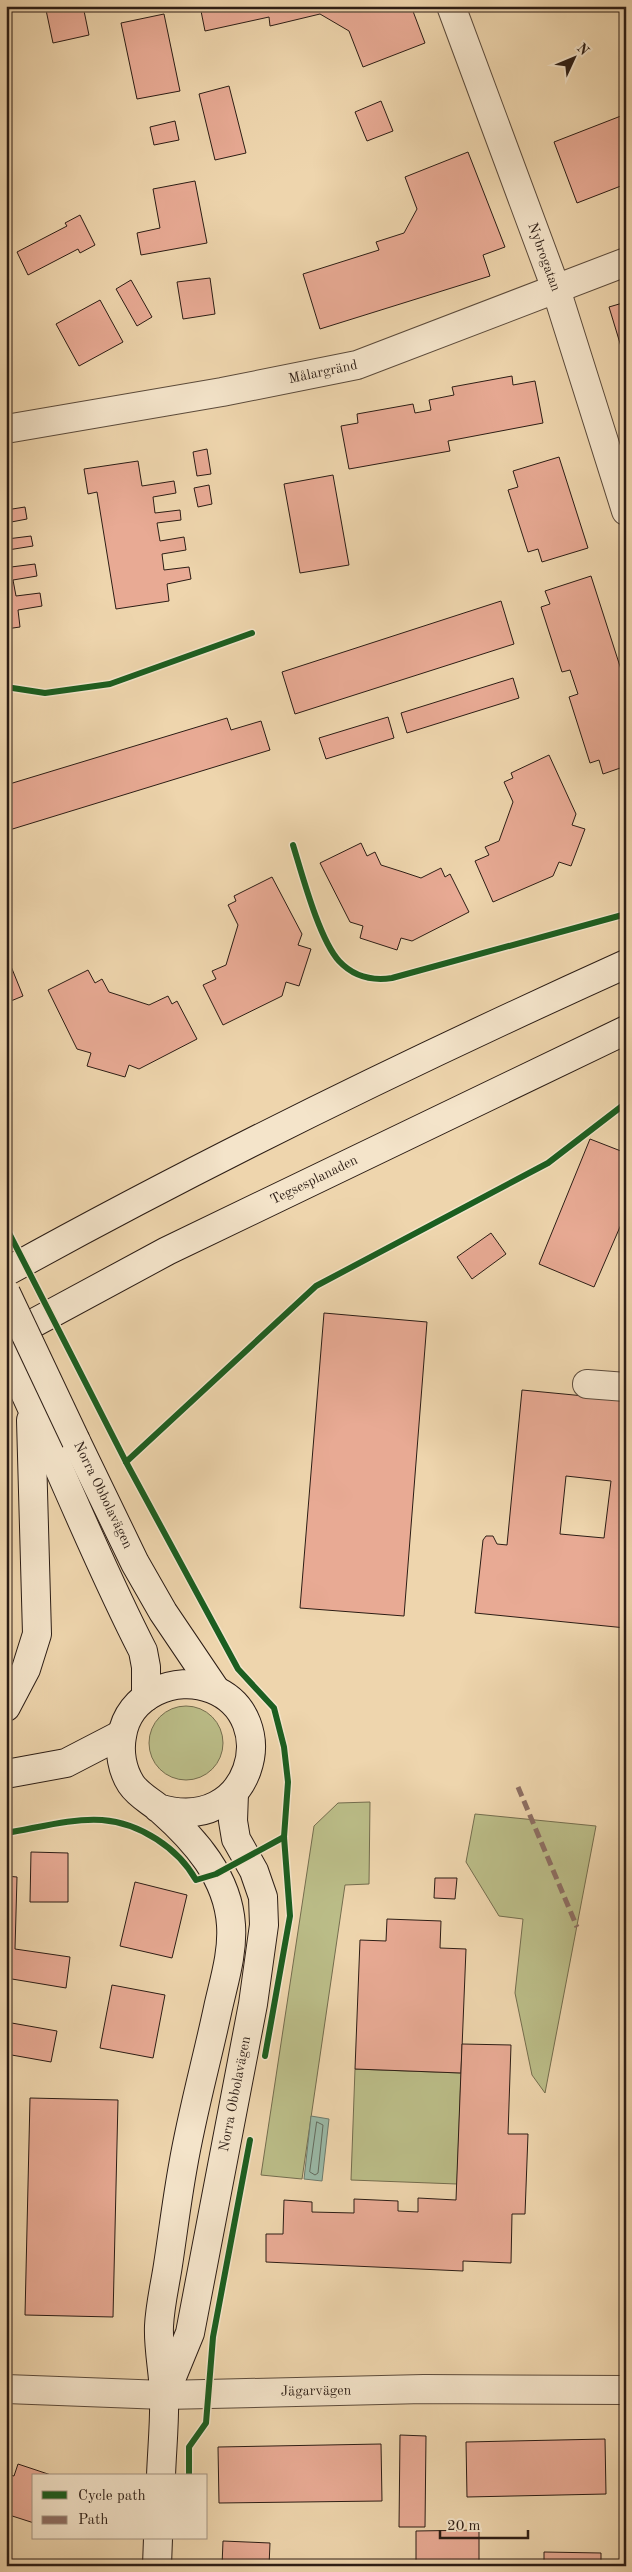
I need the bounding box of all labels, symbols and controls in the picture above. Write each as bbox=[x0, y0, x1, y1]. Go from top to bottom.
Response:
north arrow bbox=[550, 32, 600, 82]
text: N bbox=[574, 41, 592, 59]
street label: Nybrogatan bbox=[525, 221, 563, 294]
street label: Målargränd bbox=[287, 358, 359, 386]
street label: Tegsesplanaden bbox=[268, 1153, 360, 1207]
street label: Norra Obbolavägen bbox=[71, 1439, 135, 1551]
street label: Norra Obbolavägen bbox=[217, 2035, 253, 2153]
street label: Jägarvägen bbox=[281, 2383, 352, 2399]
legend bbox=[32, 2474, 208, 2540]
text: Cycle path bbox=[78, 2489, 146, 2504]
scale bar bbox=[440, 2507, 527, 2539]
text: Path bbox=[78, 2513, 108, 2528]
text: 20 m bbox=[447, 2519, 481, 2534]

